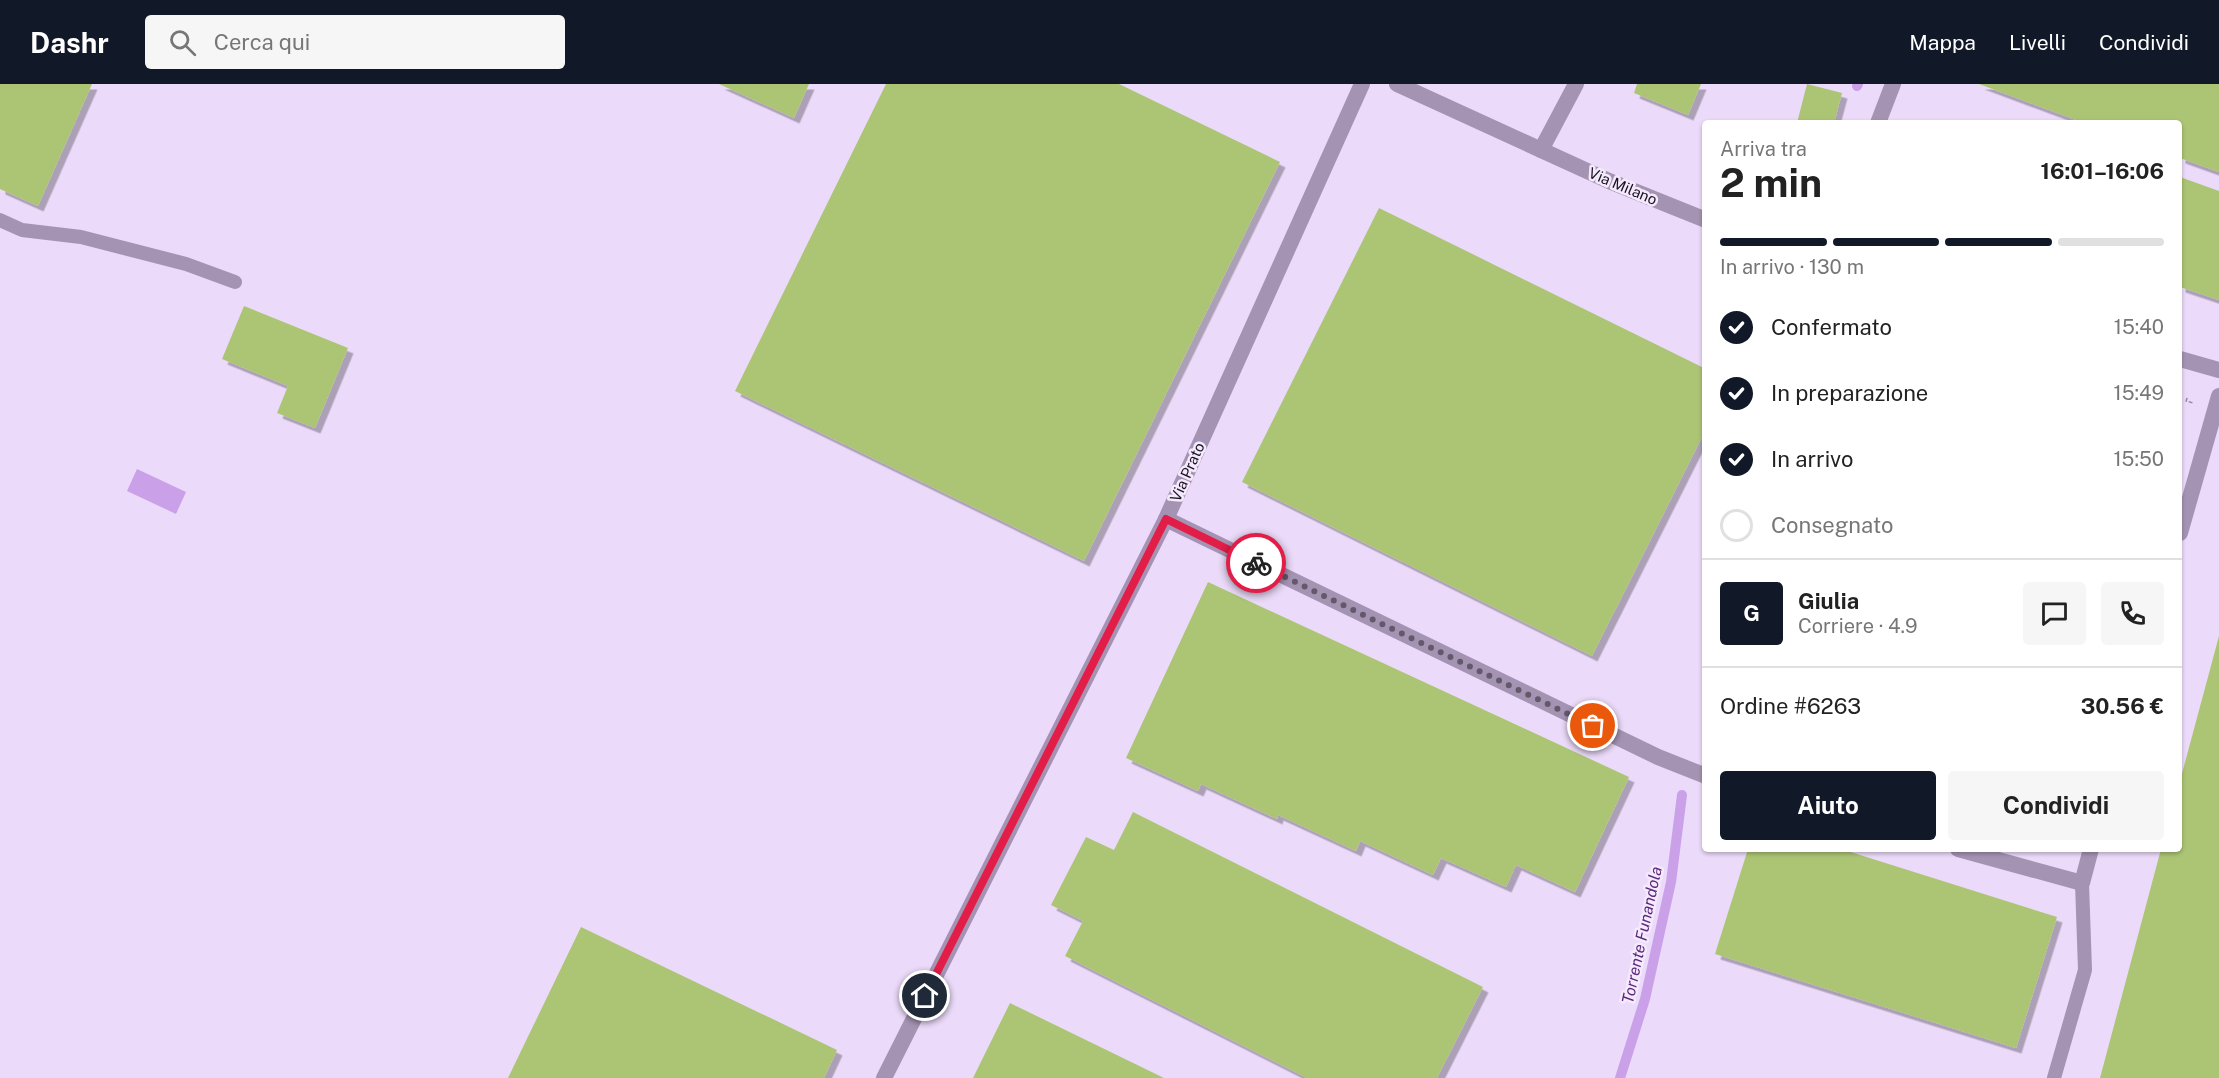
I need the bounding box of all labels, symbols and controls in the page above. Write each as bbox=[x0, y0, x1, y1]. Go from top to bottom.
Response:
search box bbox=[145, 15, 565, 69]
text: Dashr bbox=[30, 26, 109, 59]
icon: search bbox=[166, 26, 199, 59]
text: Cerca qui bbox=[214, 29, 310, 55]
text: Mappa bbox=[1909, 30, 1976, 55]
text: Livelli bbox=[2009, 30, 2066, 55]
text: Condividi bbox=[2099, 30, 2189, 55]
text: Arriva tra bbox=[1720, 137, 1807, 161]
text: 16:01–16:06 bbox=[2040, 158, 2164, 184]
text: 2 min bbox=[1720, 160, 1822, 206]
street label: Via Milano bbox=[1586, 164, 1660, 208]
text: In arrivo · 130 m bbox=[1720, 255, 1864, 279]
icon: check bbox=[1720, 311, 1753, 344]
text: Confermato bbox=[1771, 314, 1892, 340]
text: 15:40 bbox=[2114, 315, 2164, 339]
icon: check bbox=[1720, 377, 1753, 410]
text: In preparazione bbox=[1771, 380, 1928, 406]
text: 15:49 bbox=[2114, 381, 2164, 405]
street label: Via Prato bbox=[1166, 440, 1208, 504]
icon: check bbox=[1720, 443, 1753, 476]
text: In arrivo bbox=[1771, 446, 1853, 472]
text: 15:50 bbox=[2113, 447, 2164, 471]
text: Consegnato bbox=[1771, 512, 1893, 538]
courier bbox=[1226, 533, 1286, 593]
icon: bike bbox=[1240, 547, 1273, 580]
button: chat bbox=[2023, 582, 2086, 645]
button: phone bbox=[2101, 582, 2164, 645]
text: Giulia bbox=[1798, 588, 1859, 614]
text: G bbox=[1743, 600, 1760, 626]
text: Corriere · 4.9 bbox=[1798, 614, 1918, 638]
text: Ordine #6263 bbox=[1720, 693, 1861, 719]
text: 30.56 € bbox=[2081, 693, 2164, 719]
pin bbox=[1567, 700, 1618, 751]
icon: bag bbox=[1576, 709, 1609, 742]
button: Aiuto bbox=[1720, 771, 1936, 840]
button: Condividi bbox=[1948, 771, 2164, 840]
water label: Torrente Funandola bbox=[1618, 865, 1666, 1005]
pin bbox=[899, 970, 950, 1021]
icon: home bbox=[908, 979, 941, 1012]

